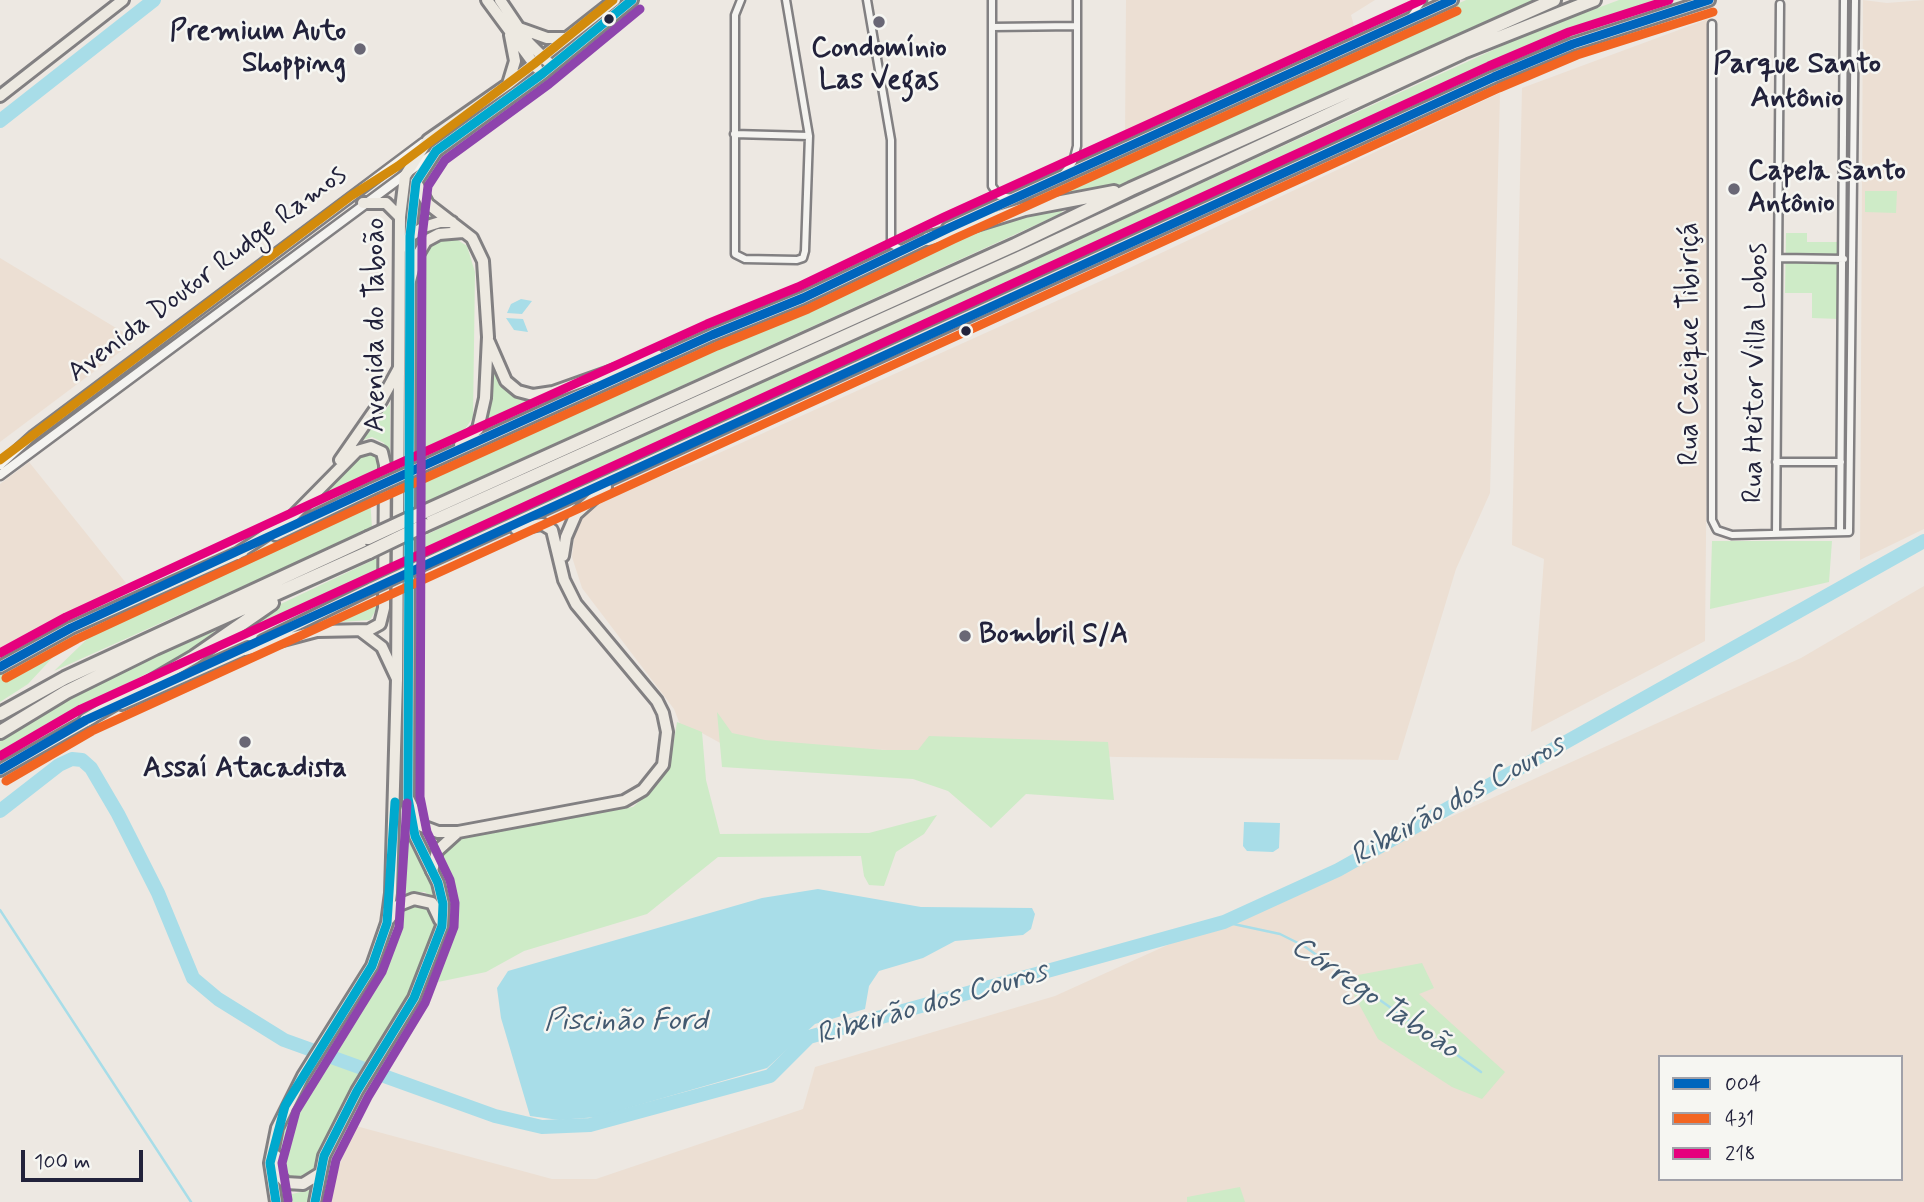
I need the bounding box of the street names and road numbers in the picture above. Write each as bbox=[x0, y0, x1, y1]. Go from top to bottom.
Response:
street label: Avenida Doutor Rudge Ramos bbox=[62, 159, 354, 391]
street label: Avenida do Taboão bbox=[360, 218, 394, 432]
street label: Rua Cacique Tibiriçá bbox=[1674, 222, 1708, 466]
street label: Rua Heitor Villa Lobos bbox=[1738, 243, 1776, 503]

